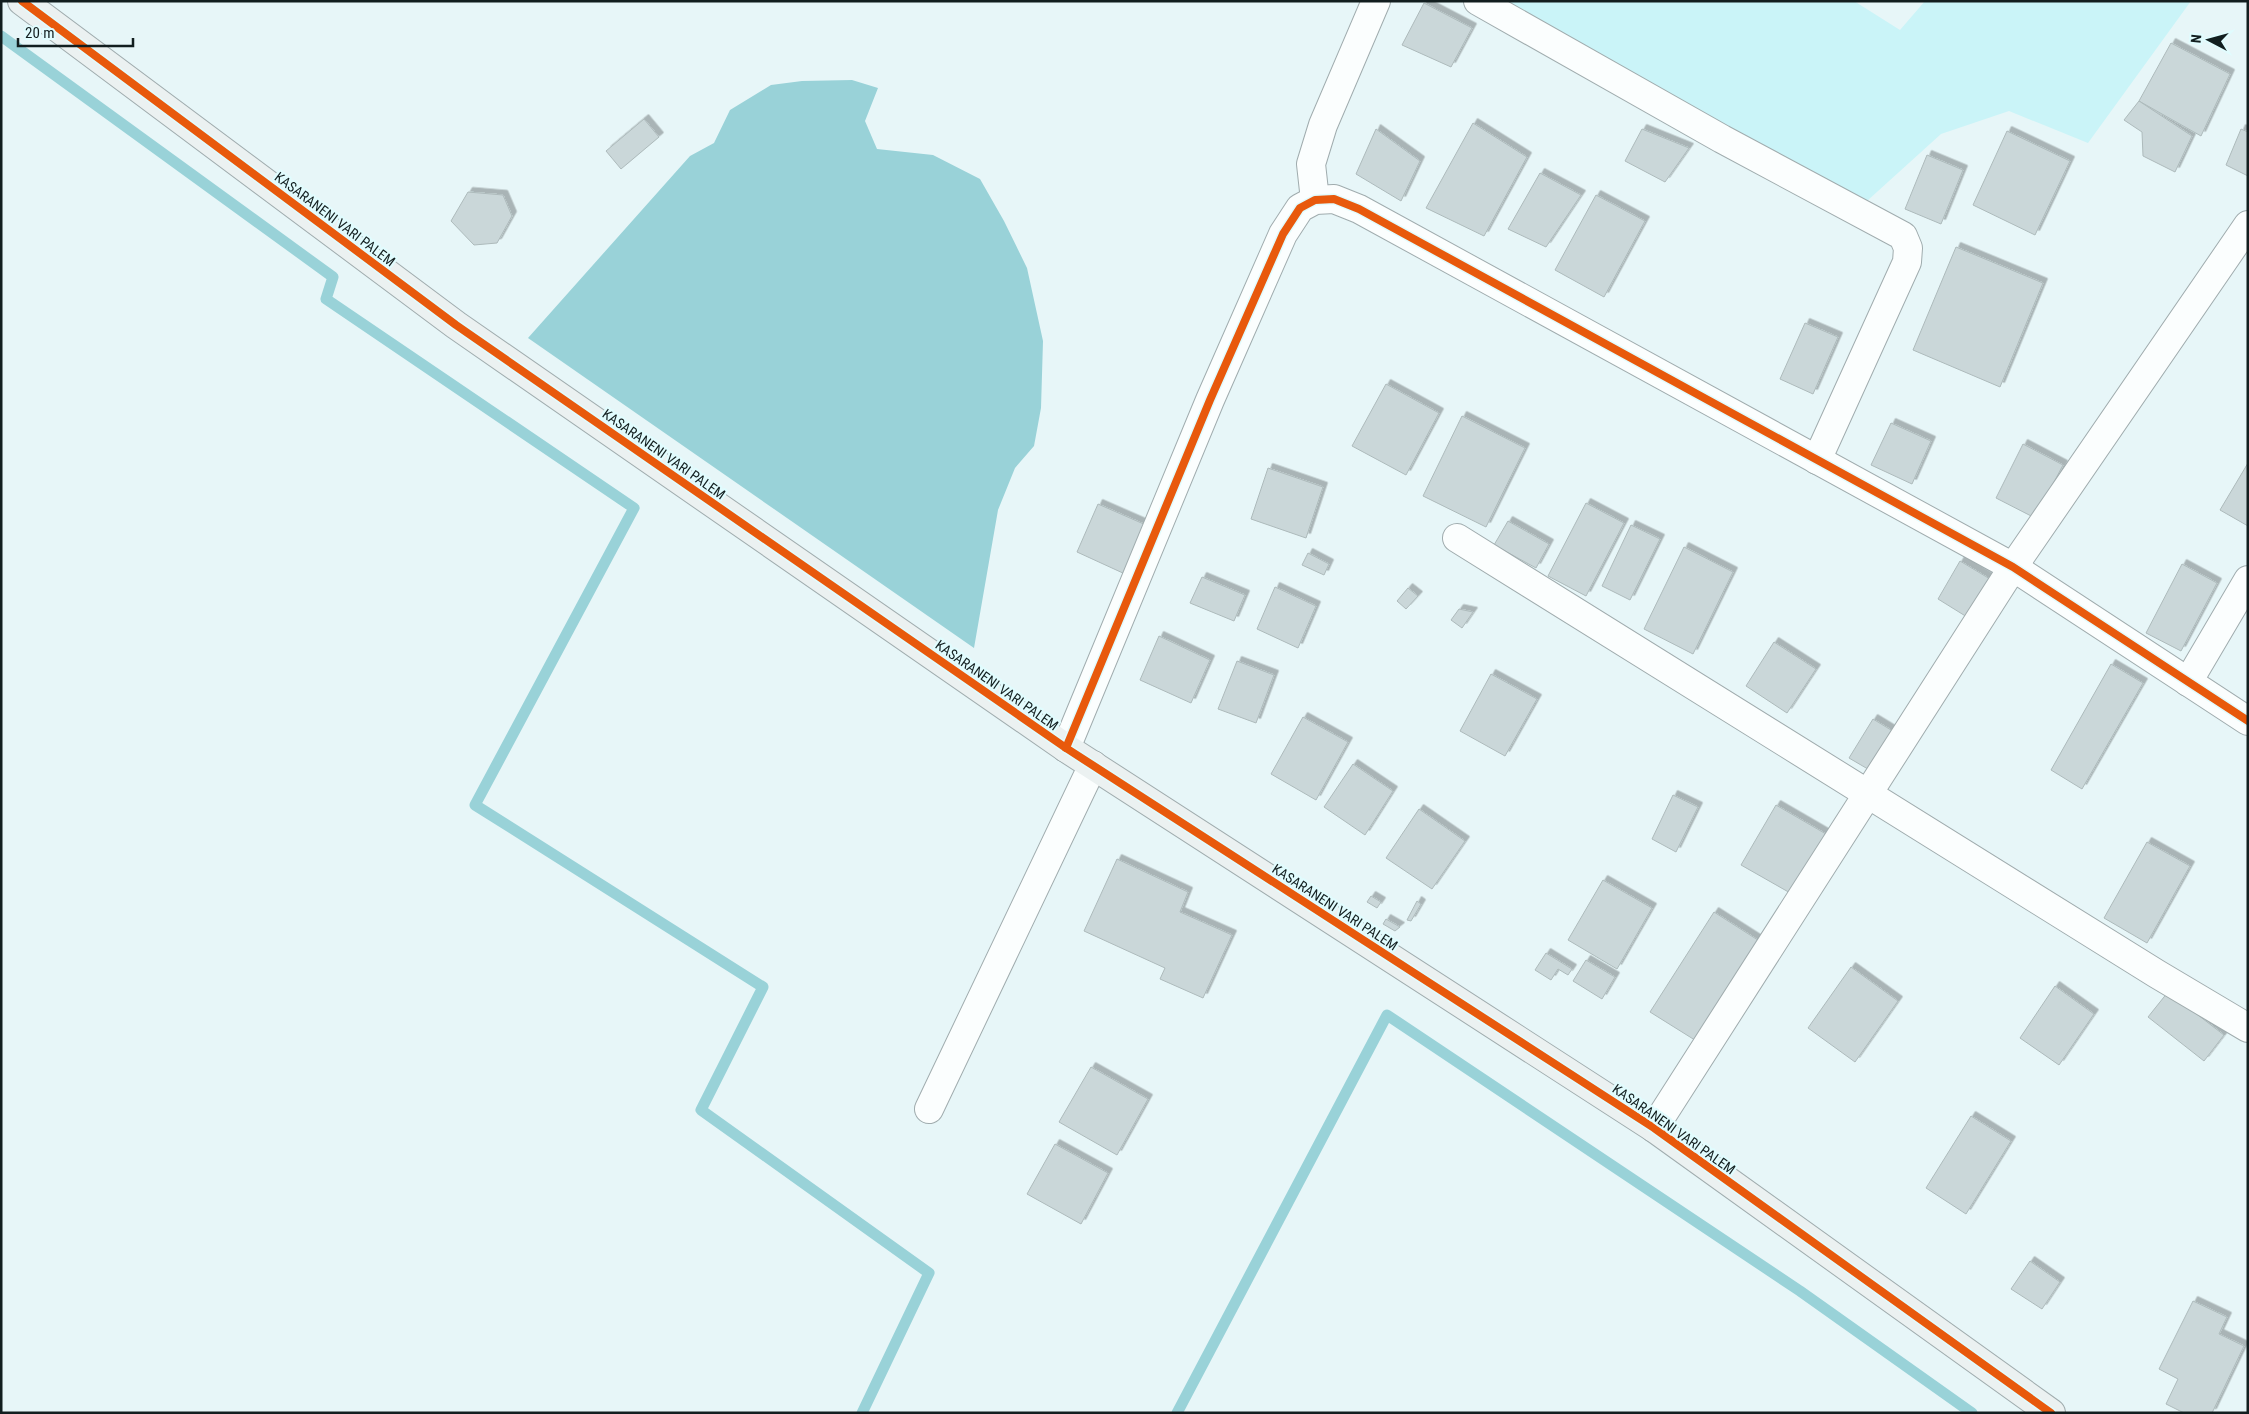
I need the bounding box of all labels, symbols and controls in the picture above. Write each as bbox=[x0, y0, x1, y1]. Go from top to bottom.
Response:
scale bar bbox=[18, 15, 132, 47]
north arrow bbox=[2184, 15, 2234, 65]
text: 20 m bbox=[25, 24, 55, 42]
text: N bbox=[2188, 34, 2204, 44]
street label: KASARANENI VARI PALEM bbox=[272, 169, 398, 269]
street label: KASARANENI VARI PALEM bbox=[600, 406, 728, 502]
street label: KASARANENI VARI PALEM bbox=[933, 637, 1061, 733]
street label: KASARANENI VARI PALEM bbox=[1269, 860, 1401, 954]
street label: KASARANENI VARI PALEM bbox=[1610, 1081, 1738, 1177]

